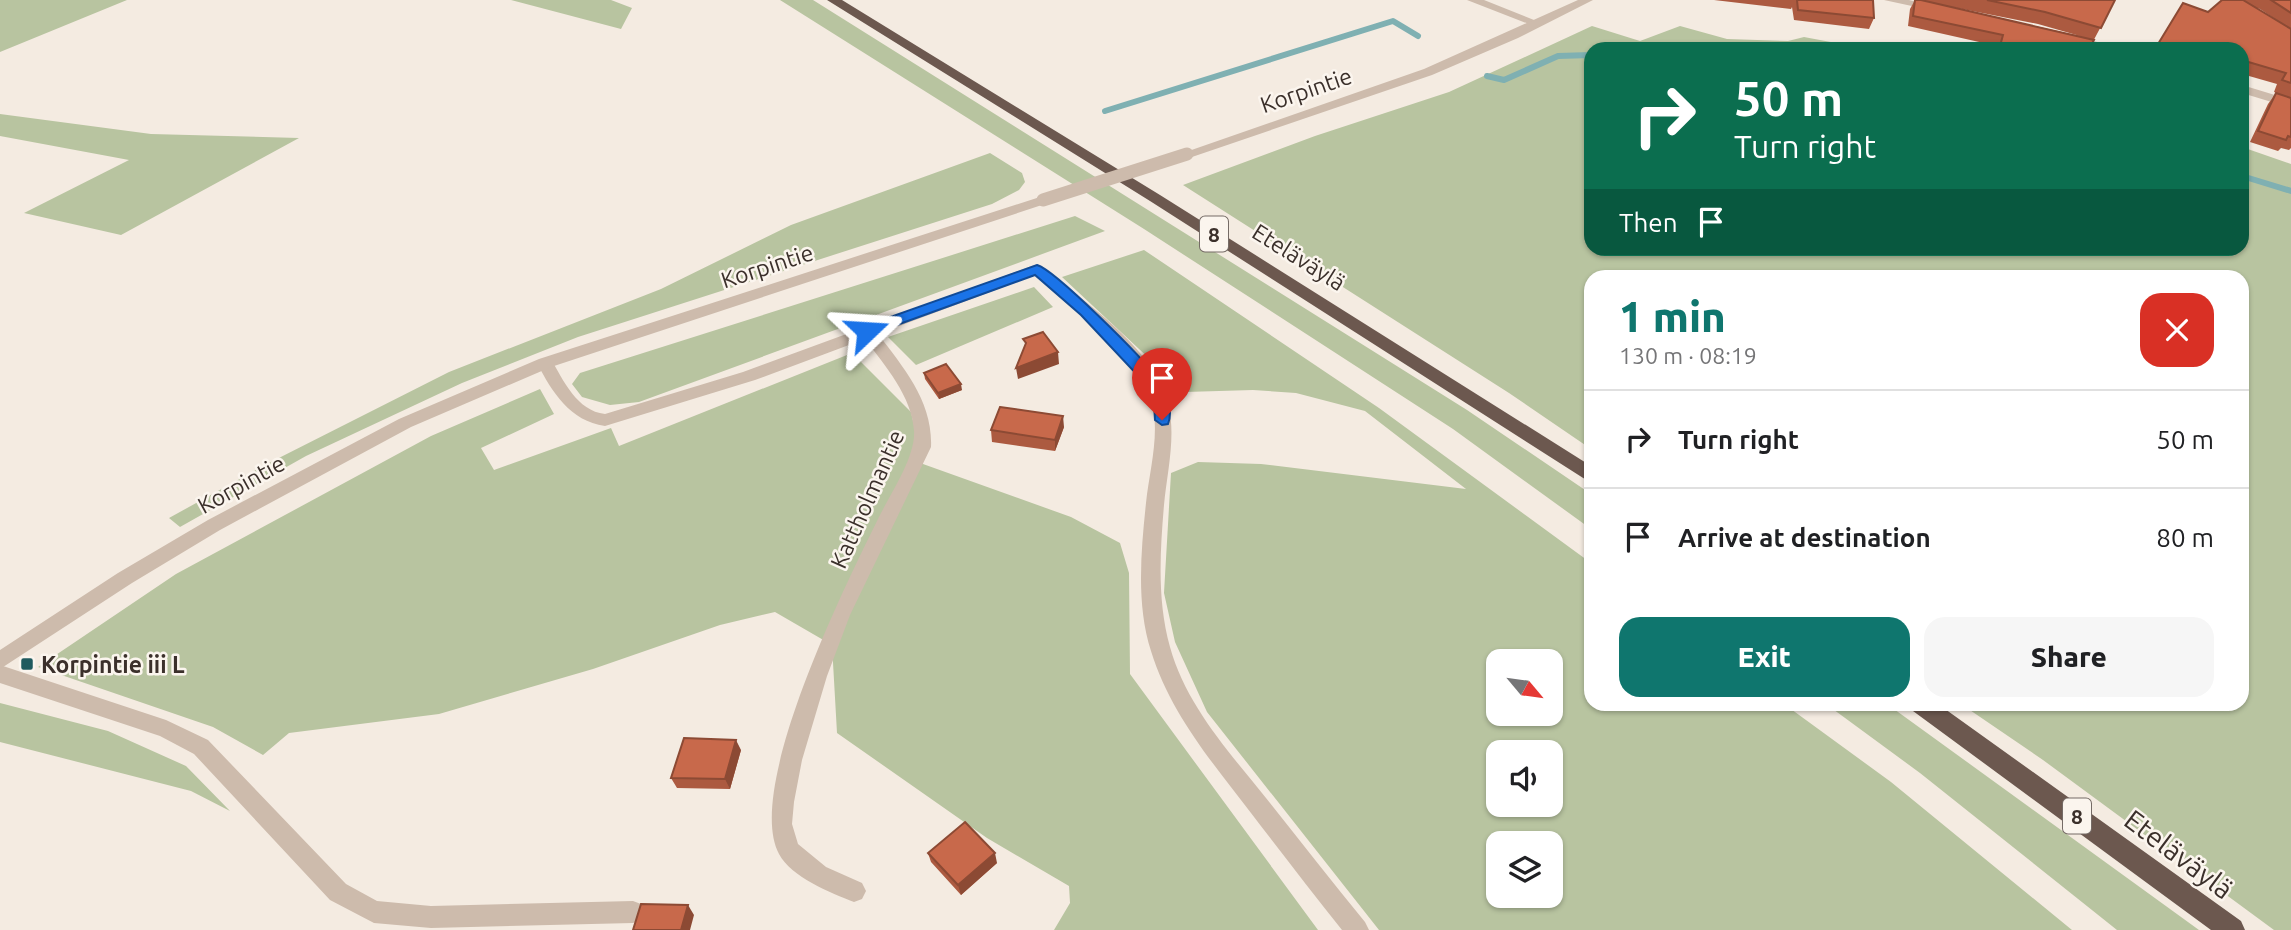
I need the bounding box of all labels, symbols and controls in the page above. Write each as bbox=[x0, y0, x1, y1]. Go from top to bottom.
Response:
street label: Korpintie bbox=[1257, 63, 1355, 117]
icon: right bbox=[1619, 70, 1710, 161]
text: 50 m bbox=[1734, 70, 1843, 125]
text: Turn right bbox=[1734, 128, 1876, 164]
icon: arrive bbox=[1692, 203, 1730, 241]
text: Then bbox=[1619, 208, 1678, 237]
road number: 8 bbox=[1200, 216, 1228, 252]
street label: Eteläväylä bbox=[1248, 219, 1350, 295]
street label: Korpintie bbox=[718, 239, 816, 293]
text: 1 min bbox=[1619, 293, 1726, 340]
button: close bbox=[2140, 293, 2214, 367]
position arrow bbox=[830, 294, 904, 368]
text: 130 m · 08:19 bbox=[1619, 343, 1757, 368]
pin bbox=[1132, 348, 1192, 420]
icon: arrive bbox=[1143, 359, 1181, 397]
icon: right bbox=[1619, 420, 1657, 458]
text: Turn right bbox=[1678, 425, 1799, 454]
text: 50 m bbox=[2156, 425, 2214, 454]
street label: Kattholmantie bbox=[825, 426, 909, 572]
street label: Korpintie bbox=[193, 450, 289, 518]
icon: arrive bbox=[1619, 518, 1657, 556]
text: Arrive at destination bbox=[1678, 523, 1931, 552]
text: 80 m bbox=[2156, 523, 2214, 552]
button: Exit bbox=[1619, 617, 1910, 697]
button: Share bbox=[1924, 617, 2214, 697]
north arrow bbox=[1486, 649, 1563, 726]
map controls bbox=[1486, 649, 1563, 908]
place label: Korpintie iii L bbox=[41, 652, 185, 677]
marker: Korpintie iii L bbox=[19, 656, 35, 672]
button: sound bbox=[1486, 740, 1563, 817]
road number: 8 bbox=[2063, 798, 2091, 834]
street label: Eteläväylä bbox=[2119, 803, 2239, 905]
button: layers bbox=[1486, 831, 1563, 908]

